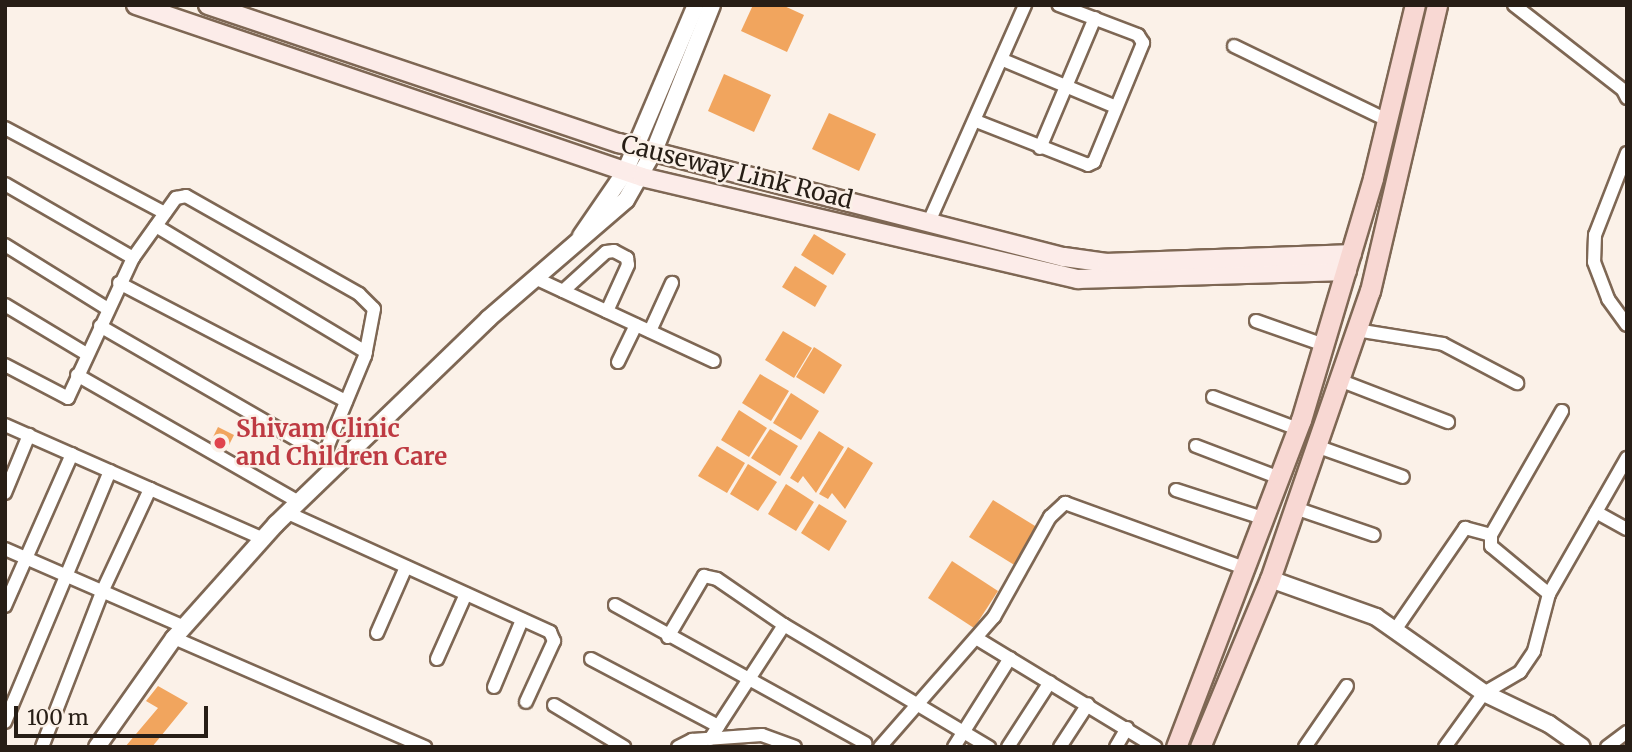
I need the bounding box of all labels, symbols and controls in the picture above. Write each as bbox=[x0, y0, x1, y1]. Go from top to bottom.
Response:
street label: Causeway Link Road bbox=[618, 129, 856, 215]
place label: Shivam Clinic and Children Care bbox=[236, 415, 447, 471]
marker: Shivam Clinic and Children Care bbox=[210, 433, 230, 453]
scale bar bbox=[18, 692, 212, 736]
text: 100 m bbox=[27, 704, 89, 731]

